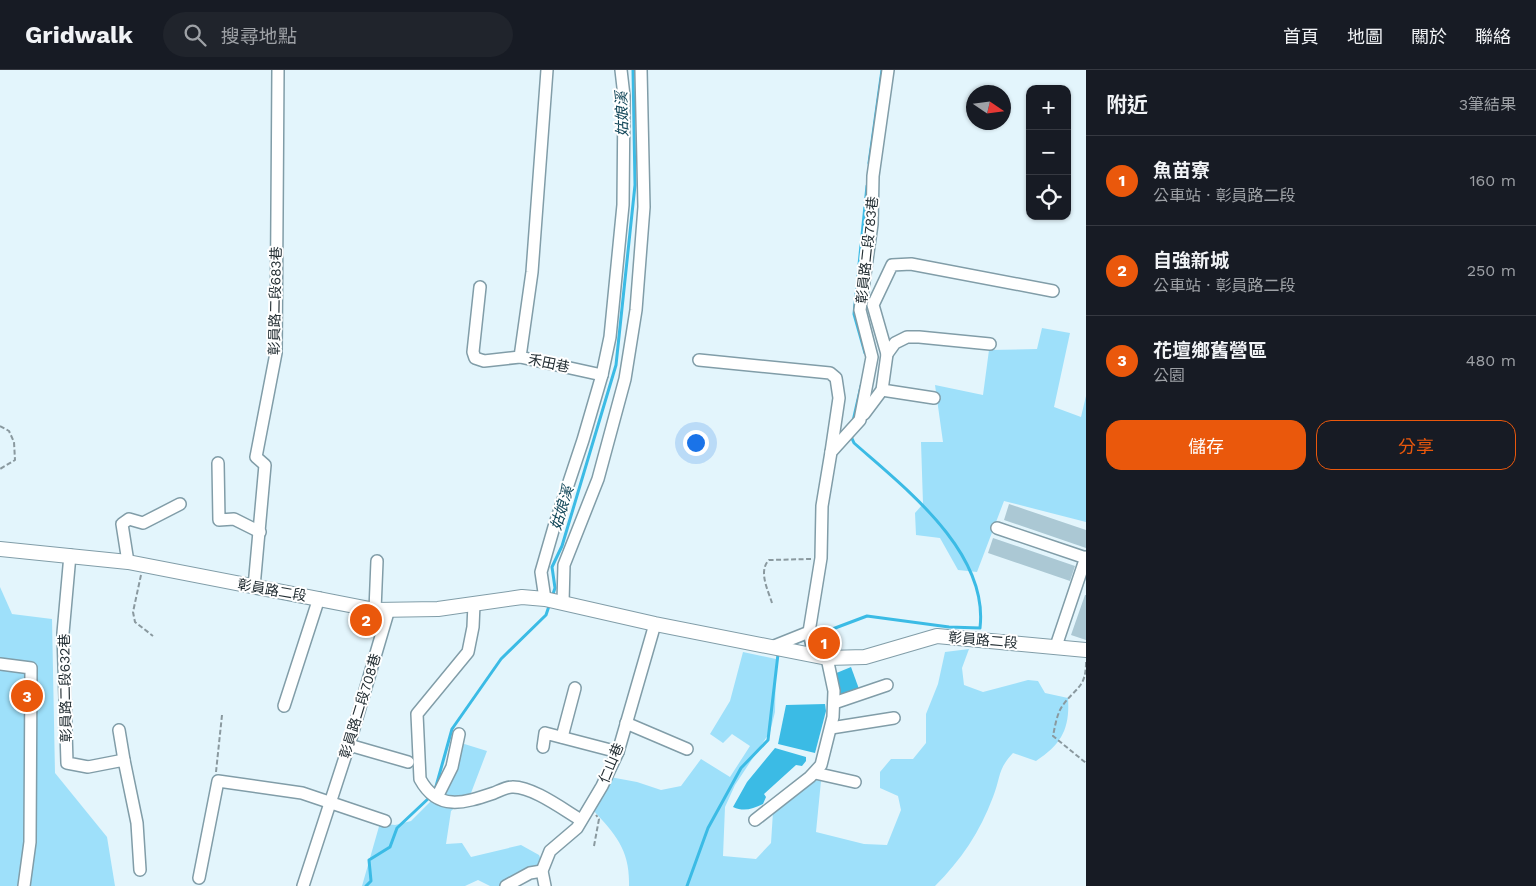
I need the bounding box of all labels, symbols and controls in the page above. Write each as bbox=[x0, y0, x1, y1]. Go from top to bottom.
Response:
search box bbox=[163, 12, 513, 57]
text: Gridwalk bbox=[25, 21, 133, 49]
icon: search bbox=[181, 21, 209, 49]
text: 搜尋地點 bbox=[221, 25, 297, 48]
text: 首頁 bbox=[1283, 26, 1319, 47]
text: 地圖 bbox=[1347, 26, 1383, 47]
text: 關於 bbox=[1411, 26, 1447, 47]
text: 聯絡 bbox=[1475, 26, 1511, 47]
north arrow bbox=[966, 85, 1011, 130]
map controls bbox=[1026, 85, 1071, 220]
button: + bbox=[1026, 85, 1071, 130]
water label: 姑娘溪 bbox=[613, 89, 631, 137]
text: 附近 bbox=[1106, 92, 1148, 117]
text: 3筆結果 bbox=[1459, 95, 1516, 114]
button: − bbox=[1026, 130, 1071, 175]
text: 魚苗寮 bbox=[1153, 159, 1210, 182]
text: 1 bbox=[1119, 171, 1125, 190]
text: 160 m bbox=[1469, 171, 1516, 190]
button: locate bbox=[1026, 175, 1071, 220]
text: 公車站 · 彰員路二段 bbox=[1153, 186, 1296, 205]
street label: 彰員路二段783巷 bbox=[853, 195, 881, 305]
street label: 彰員路二段683巷 bbox=[266, 246, 284, 356]
text: 自強新城 bbox=[1153, 249, 1229, 272]
text: 2 bbox=[1117, 261, 1127, 280]
text: 250 m bbox=[1467, 261, 1516, 280]
text: 公車站 · 彰員路二段 bbox=[1153, 276, 1296, 295]
text: 花壇鄉舊營區 bbox=[1153, 339, 1267, 362]
street label: 禾田巷 bbox=[527, 351, 571, 375]
text: 3 bbox=[1117, 351, 1127, 370]
text: 480 m bbox=[1466, 351, 1516, 370]
text: 公園 bbox=[1153, 366, 1185, 385]
button: 儲存 bbox=[1106, 420, 1306, 470]
button: 分享 bbox=[1316, 420, 1516, 470]
your location bbox=[683, 430, 709, 456]
water label: 姑娘溪 bbox=[547, 482, 578, 532]
street label: 彰員路二段 bbox=[236, 576, 308, 604]
pin: 2 bbox=[350, 601, 382, 639]
pin: 1 bbox=[808, 624, 840, 662]
street label: 彰員路二段 bbox=[947, 629, 1019, 651]
street label: 彰員路二段632巷 bbox=[56, 633, 74, 743]
street label: 彰員路二段708巷 bbox=[336, 652, 384, 760]
pin: 3 bbox=[11, 677, 43, 715]
street label: 仁山巷 bbox=[595, 741, 627, 785]

